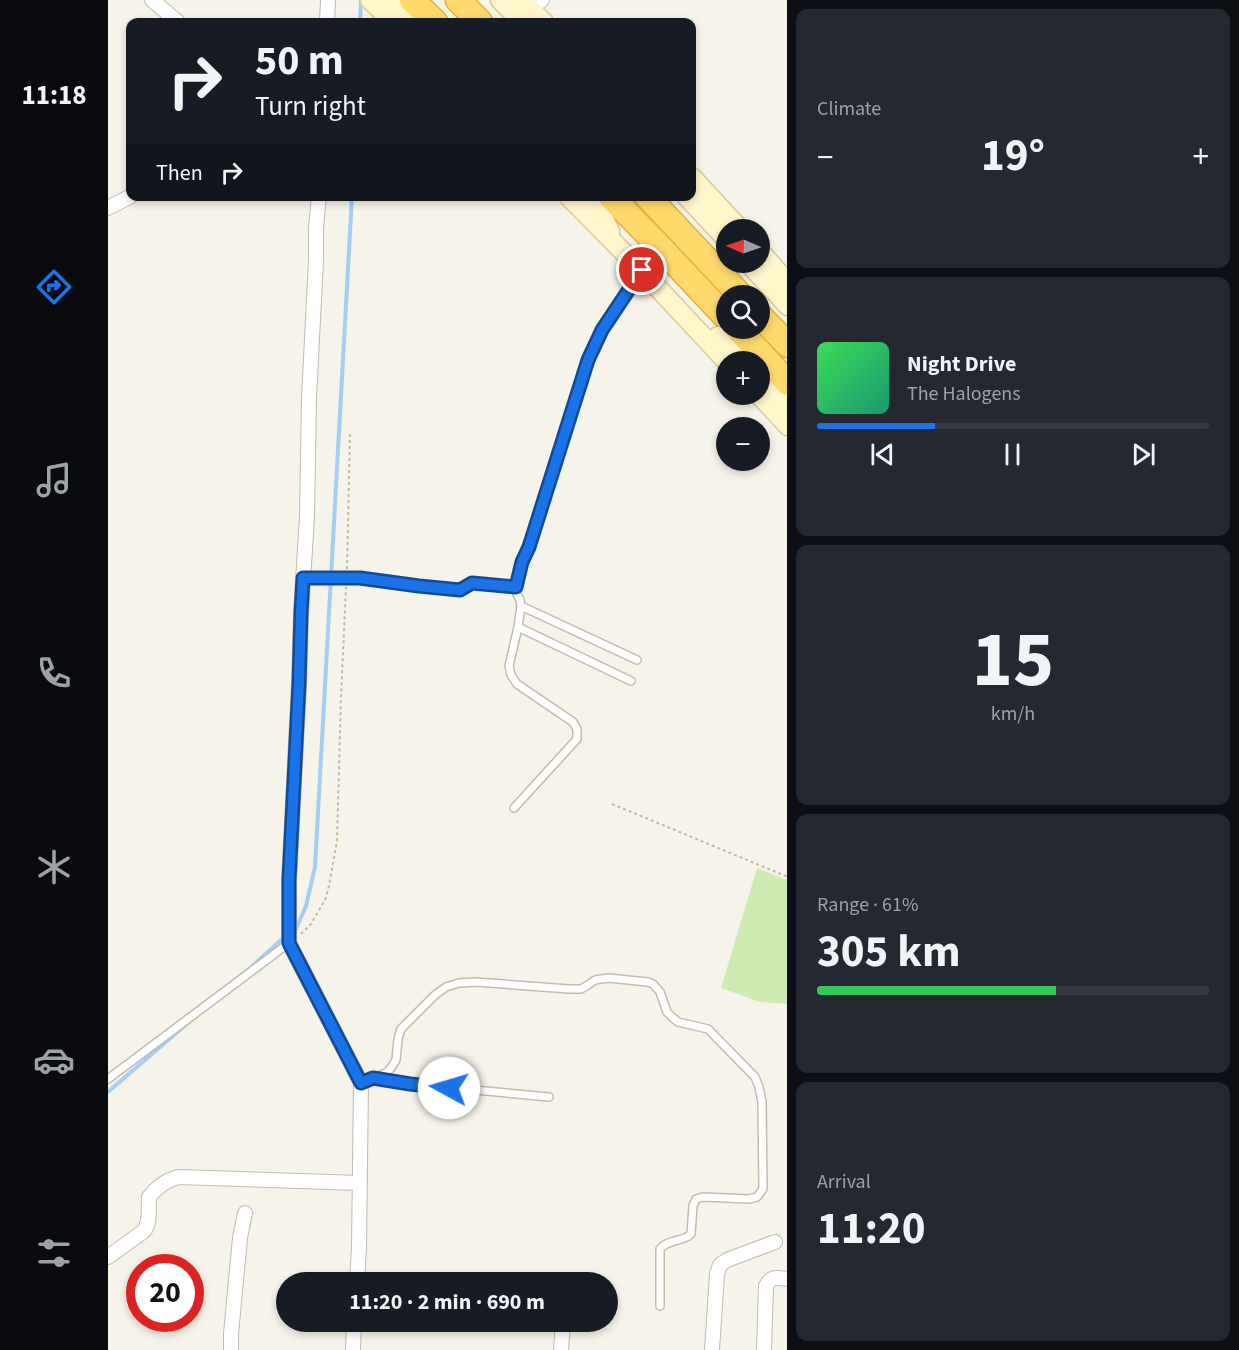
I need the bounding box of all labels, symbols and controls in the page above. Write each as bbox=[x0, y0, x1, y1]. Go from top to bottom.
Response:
text: 50 m bbox=[255, 31, 344, 91]
icon: right bbox=[156, 42, 234, 120]
text: 11:18 bbox=[21, 76, 87, 115]
text: Turn right bbox=[255, 87, 366, 126]
text: Climate bbox=[817, 95, 881, 123]
text: 19° bbox=[981, 124, 1045, 188]
text: − bbox=[817, 134, 833, 181]
text: + bbox=[1193, 134, 1209, 181]
icon: right bbox=[215, 156, 248, 189]
text: Then bbox=[156, 157, 203, 189]
north arrow bbox=[716, 219, 770, 273]
map controls bbox=[716, 219, 770, 471]
pin bbox=[616, 244, 667, 295]
icon: arrive bbox=[625, 253, 658, 286]
icon: directions bbox=[33, 266, 75, 308]
button: search bbox=[716, 285, 770, 339]
text: Night Drive bbox=[907, 348, 1016, 380]
button: + bbox=[716, 351, 770, 405]
text: The Halogens bbox=[907, 380, 1021, 408]
button: − bbox=[716, 417, 770, 471]
icon: previous bbox=[866, 438, 899, 471]
icon: pause bbox=[996, 438, 1029, 471]
icon: next bbox=[1127, 438, 1160, 471]
icon: music bbox=[33, 459, 75, 501]
text: 15 bbox=[972, 605, 1054, 716]
icon: phone bbox=[33, 652, 75, 694]
text: km/h bbox=[991, 700, 1035, 728]
icon: climate bbox=[33, 846, 75, 888]
text: Range · 61% bbox=[817, 891, 918, 919]
text: 305 km bbox=[817, 920, 961, 984]
icon: car bbox=[33, 1039, 75, 1081]
position arrow bbox=[417, 1056, 481, 1120]
text: Arrival bbox=[817, 1168, 871, 1196]
text: 11:20 bbox=[817, 1197, 926, 1261]
icon: filters bbox=[33, 1232, 75, 1274]
speed limit sign: 20 bbox=[126, 1254, 204, 1332]
text: 11:20 · 2 min · 690 m bbox=[349, 1286, 545, 1318]

